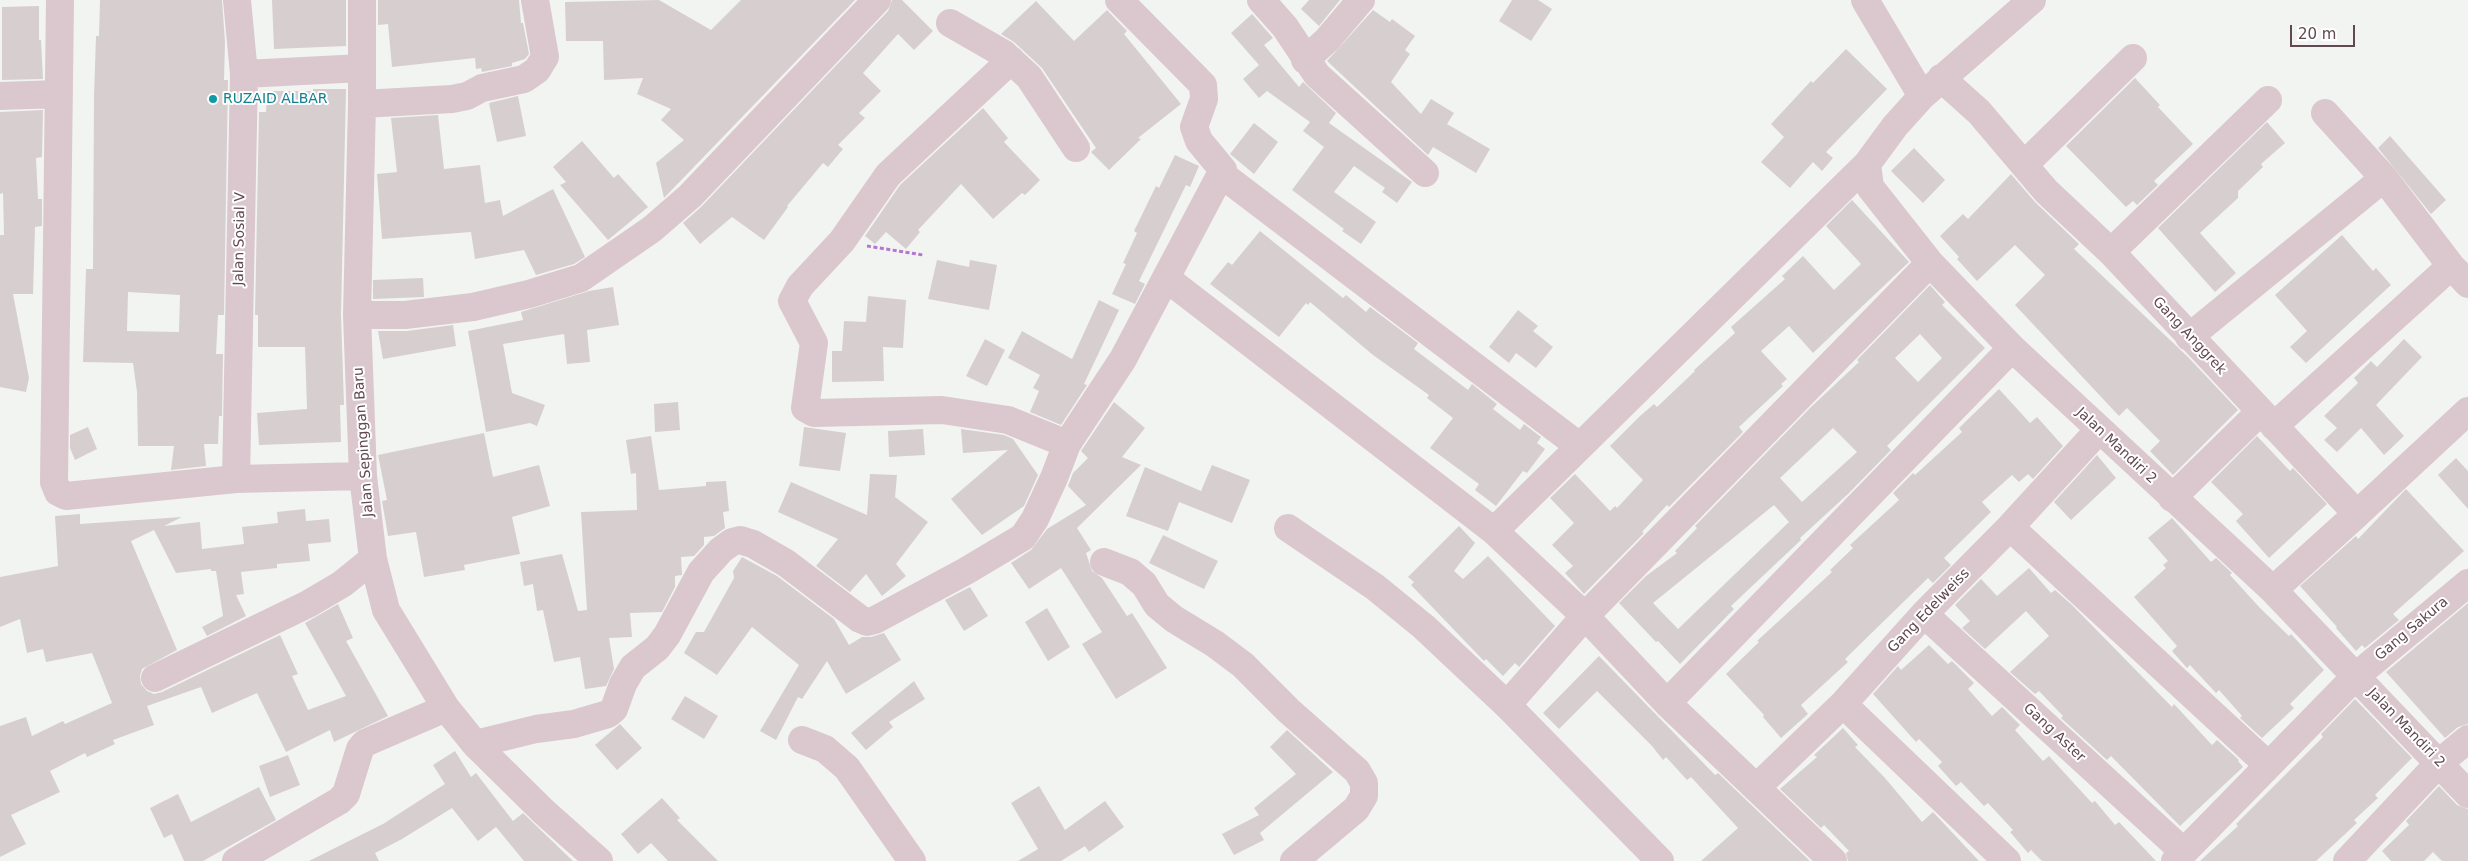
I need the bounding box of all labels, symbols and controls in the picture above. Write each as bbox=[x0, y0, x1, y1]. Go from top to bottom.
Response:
scale bar bbox=[2293, 15, 2358, 47]
text: 20 m bbox=[2298, 25, 2336, 43]
place label: RUZAID ALBAR bbox=[223, 91, 328, 107]
marker: RUZAID ALBAR bbox=[207, 93, 219, 105]
street label: Jalan Sosial V bbox=[231, 192, 249, 286]
street label: Gang Anggrek bbox=[2149, 294, 2229, 378]
street label: Jalan Sepinggan Baru bbox=[350, 367, 378, 517]
street label: Jalan Mandiri 2 bbox=[2072, 404, 2160, 488]
street label: Gang Edelweiss bbox=[1885, 565, 1973, 657]
street label: Gang Sakura bbox=[2372, 594, 2452, 664]
street label: Jalan Mandiri 2 bbox=[2364, 685, 2448, 771]
street label: Gang Aster bbox=[2020, 700, 2088, 766]

